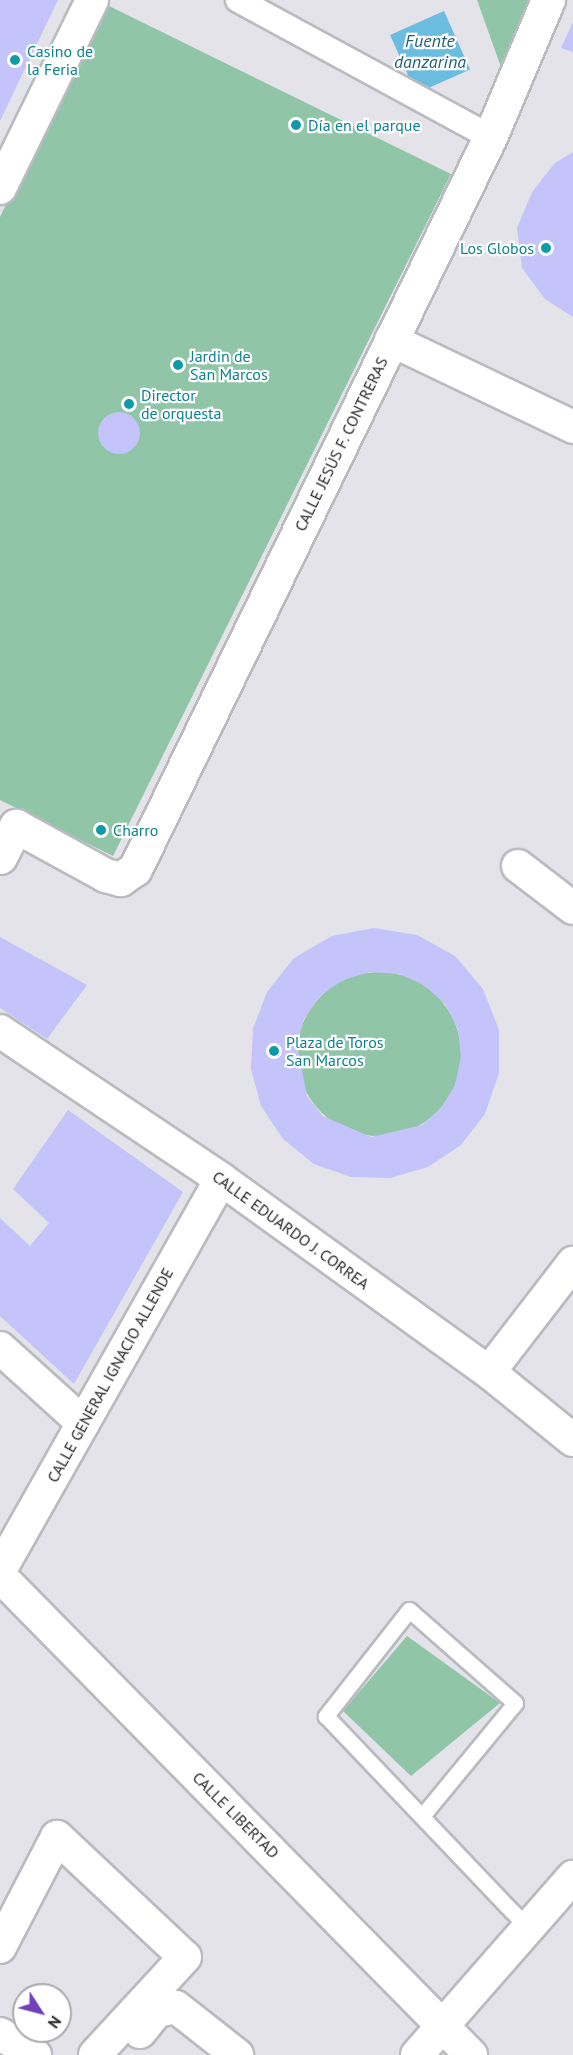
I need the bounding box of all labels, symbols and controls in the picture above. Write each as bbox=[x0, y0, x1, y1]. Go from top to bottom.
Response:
water label: Fuente danzarina bbox=[394, 31, 466, 74]
place label: Casino de la Feria bbox=[27, 41, 93, 79]
marker: Casino de la Feria bbox=[8, 53, 22, 67]
place label: Día en el parque bbox=[308, 115, 421, 135]
marker: Día en el parque bbox=[289, 118, 303, 132]
place label: Los Globos bbox=[460, 238, 534, 258]
marker: Los Globos bbox=[539, 241, 553, 255]
place label: Jardin de San Marcos bbox=[190, 346, 268, 384]
street label: CALLE JESÚS F. CONTRERAS bbox=[290, 353, 392, 535]
marker: Jardin de San Marcos bbox=[171, 358, 185, 372]
place label: Director de orquesta bbox=[141, 385, 221, 423]
marker: Director de orquesta bbox=[122, 397, 136, 411]
place label: Charro bbox=[113, 820, 158, 840]
marker: Charro bbox=[94, 823, 108, 837]
place label: Plaza de Toros San Marcos bbox=[286, 1032, 384, 1070]
marker: Plaza de Toros San Marcos bbox=[267, 1044, 281, 1058]
street label: CALLE EDUARDO J. CORREA bbox=[208, 1166, 374, 1294]
street label: CALLE GENERAL IGNACIO ALLENDE bbox=[43, 1264, 177, 1486]
street label: CALLE LIBERTAD bbox=[189, 1768, 283, 1862]
north arrow bbox=[12, 1983, 72, 2043]
text: N bbox=[44, 2012, 66, 2033]

